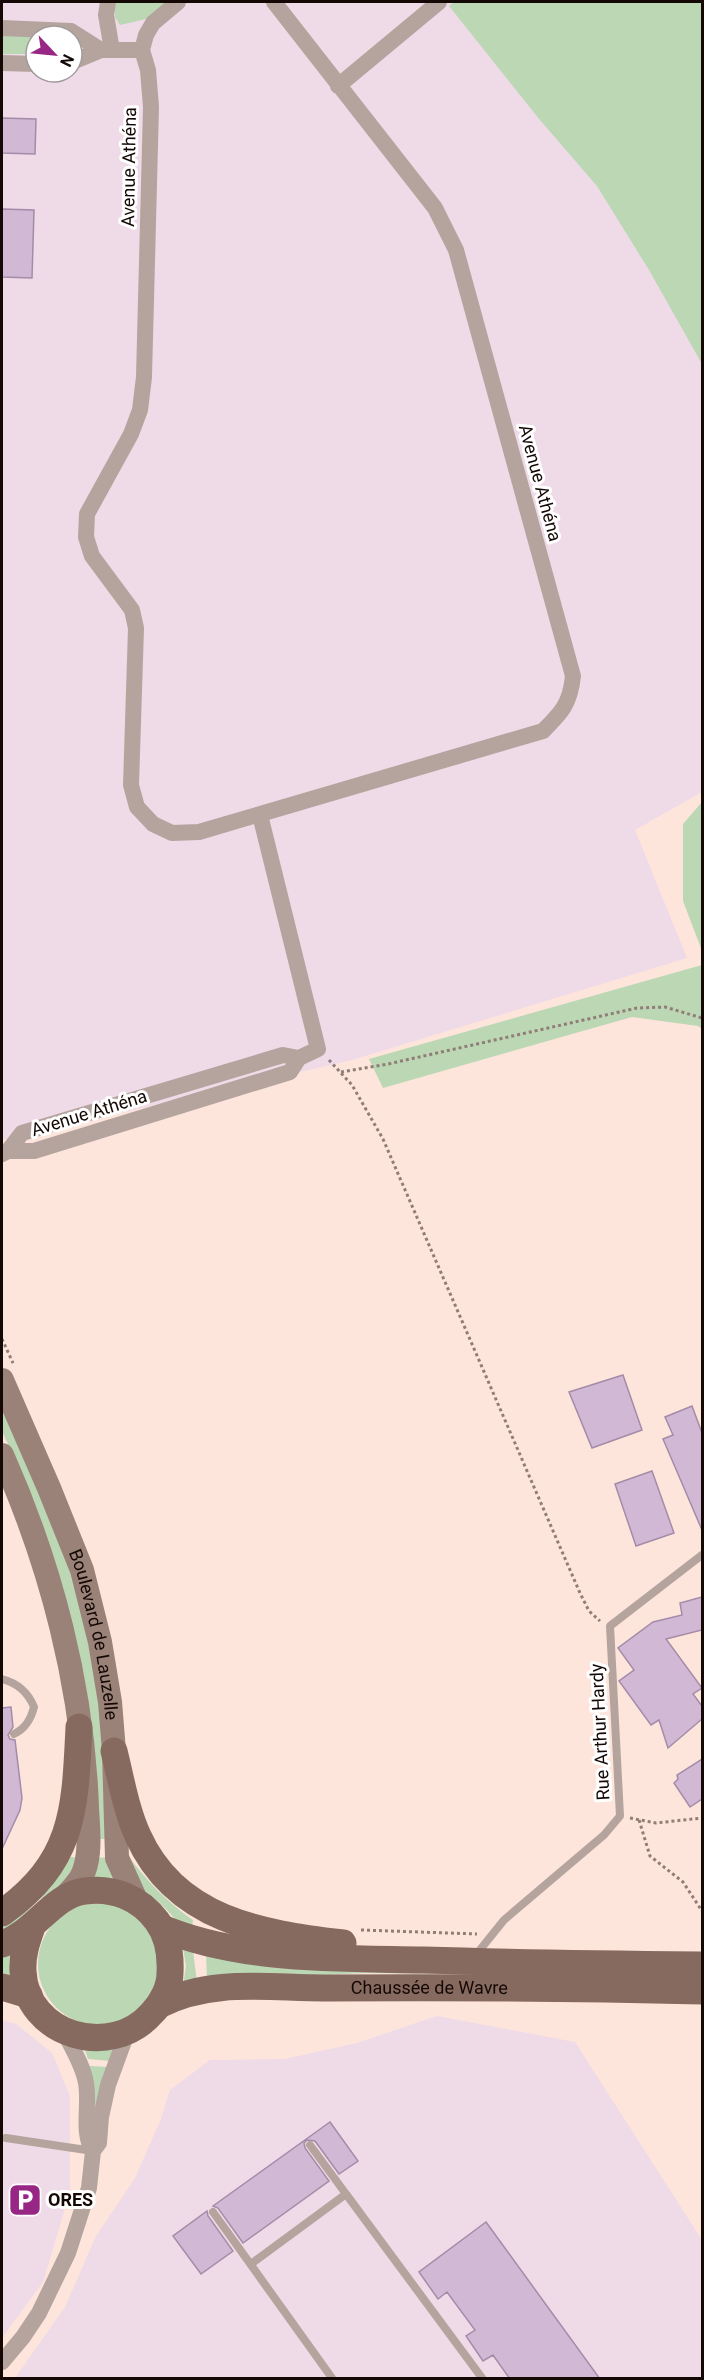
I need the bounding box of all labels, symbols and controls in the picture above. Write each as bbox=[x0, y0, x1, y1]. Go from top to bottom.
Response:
north arrow bbox=[24, 24, 84, 84]
text: N bbox=[56, 51, 78, 70]
street label: Avenue Athéna bbox=[117, 107, 140, 227]
street label: Avenue Athéna bbox=[515, 422, 566, 544]
street label: Avenue Athéna bbox=[28, 1085, 149, 1140]
street label: Boulevard de Lauzelle bbox=[65, 1546, 122, 1721]
street label: Rue Arthur Hardy bbox=[585, 1663, 614, 1801]
street label: Chaussée de Wavre bbox=[351, 1977, 508, 1998]
parking icon: ORES bbox=[7, 2182, 43, 2218]
place label: ORES bbox=[48, 2189, 93, 2210]

